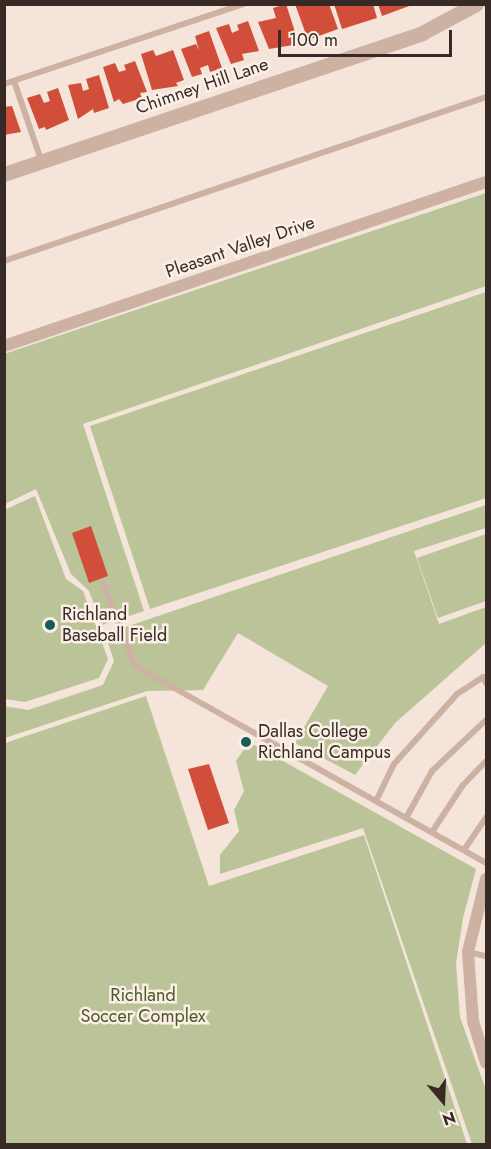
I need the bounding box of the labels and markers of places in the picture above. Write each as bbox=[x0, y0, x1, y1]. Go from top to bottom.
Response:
place label: Richland Baseball Field bbox=[62, 604, 167, 646]
marker: Richland Baseball Field bbox=[43, 618, 57, 632]
place label: Dallas College Richland Campus bbox=[258, 721, 391, 764]
marker: Dallas College Richland Campus bbox=[239, 735, 253, 749]

